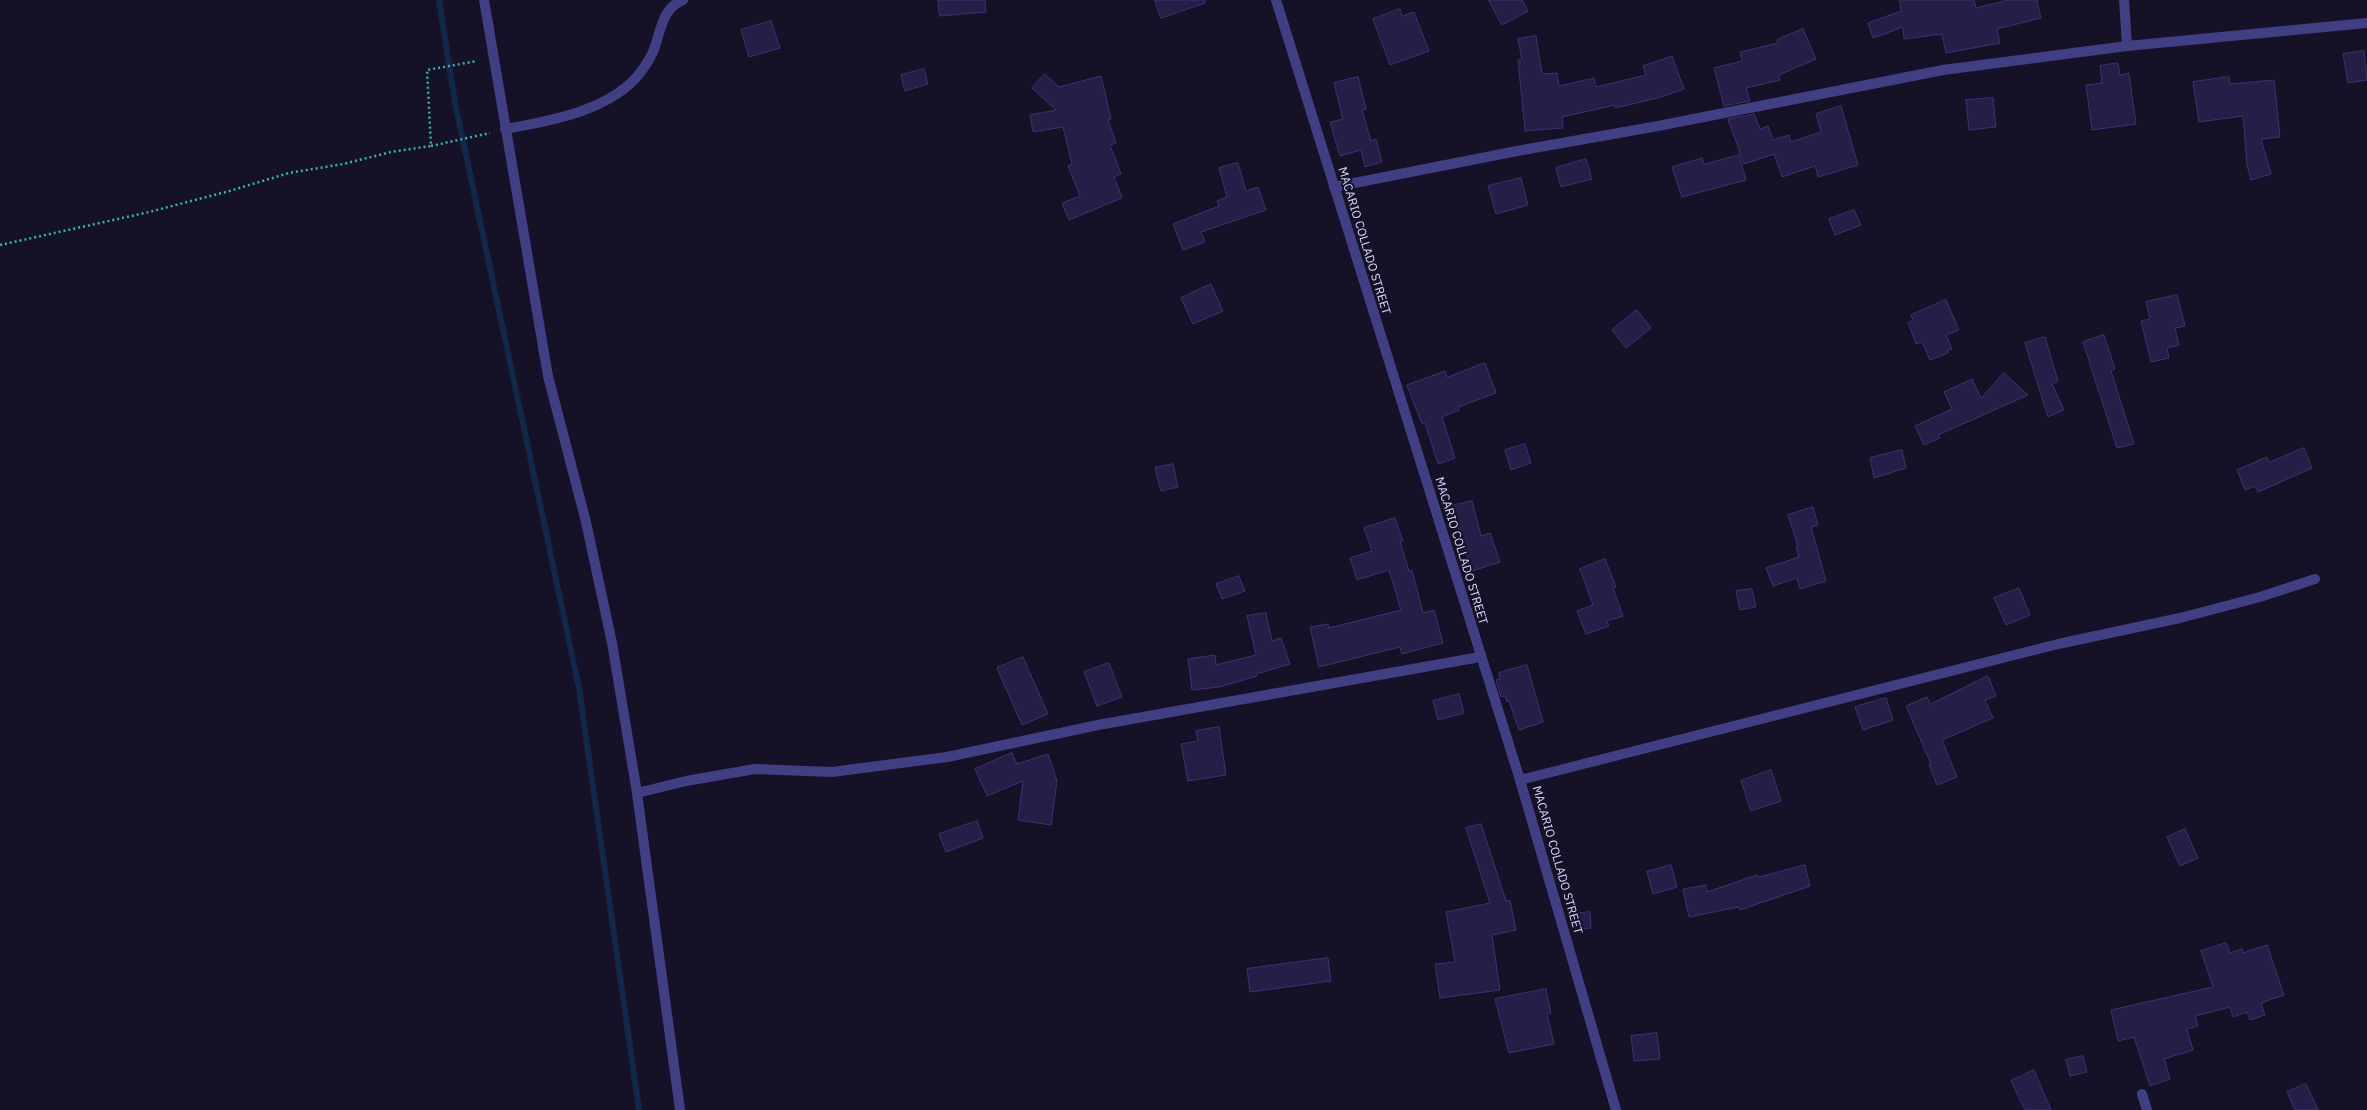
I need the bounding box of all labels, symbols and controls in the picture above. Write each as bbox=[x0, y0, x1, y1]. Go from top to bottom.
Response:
street label: MACARIO COLLADO STREET bbox=[1335, 165, 1393, 317]
street label: MACARIO COLLADO STREET bbox=[1432, 475, 1490, 627]
street label: MACARIO COLLADO STREET bbox=[1529, 784, 1585, 936]

